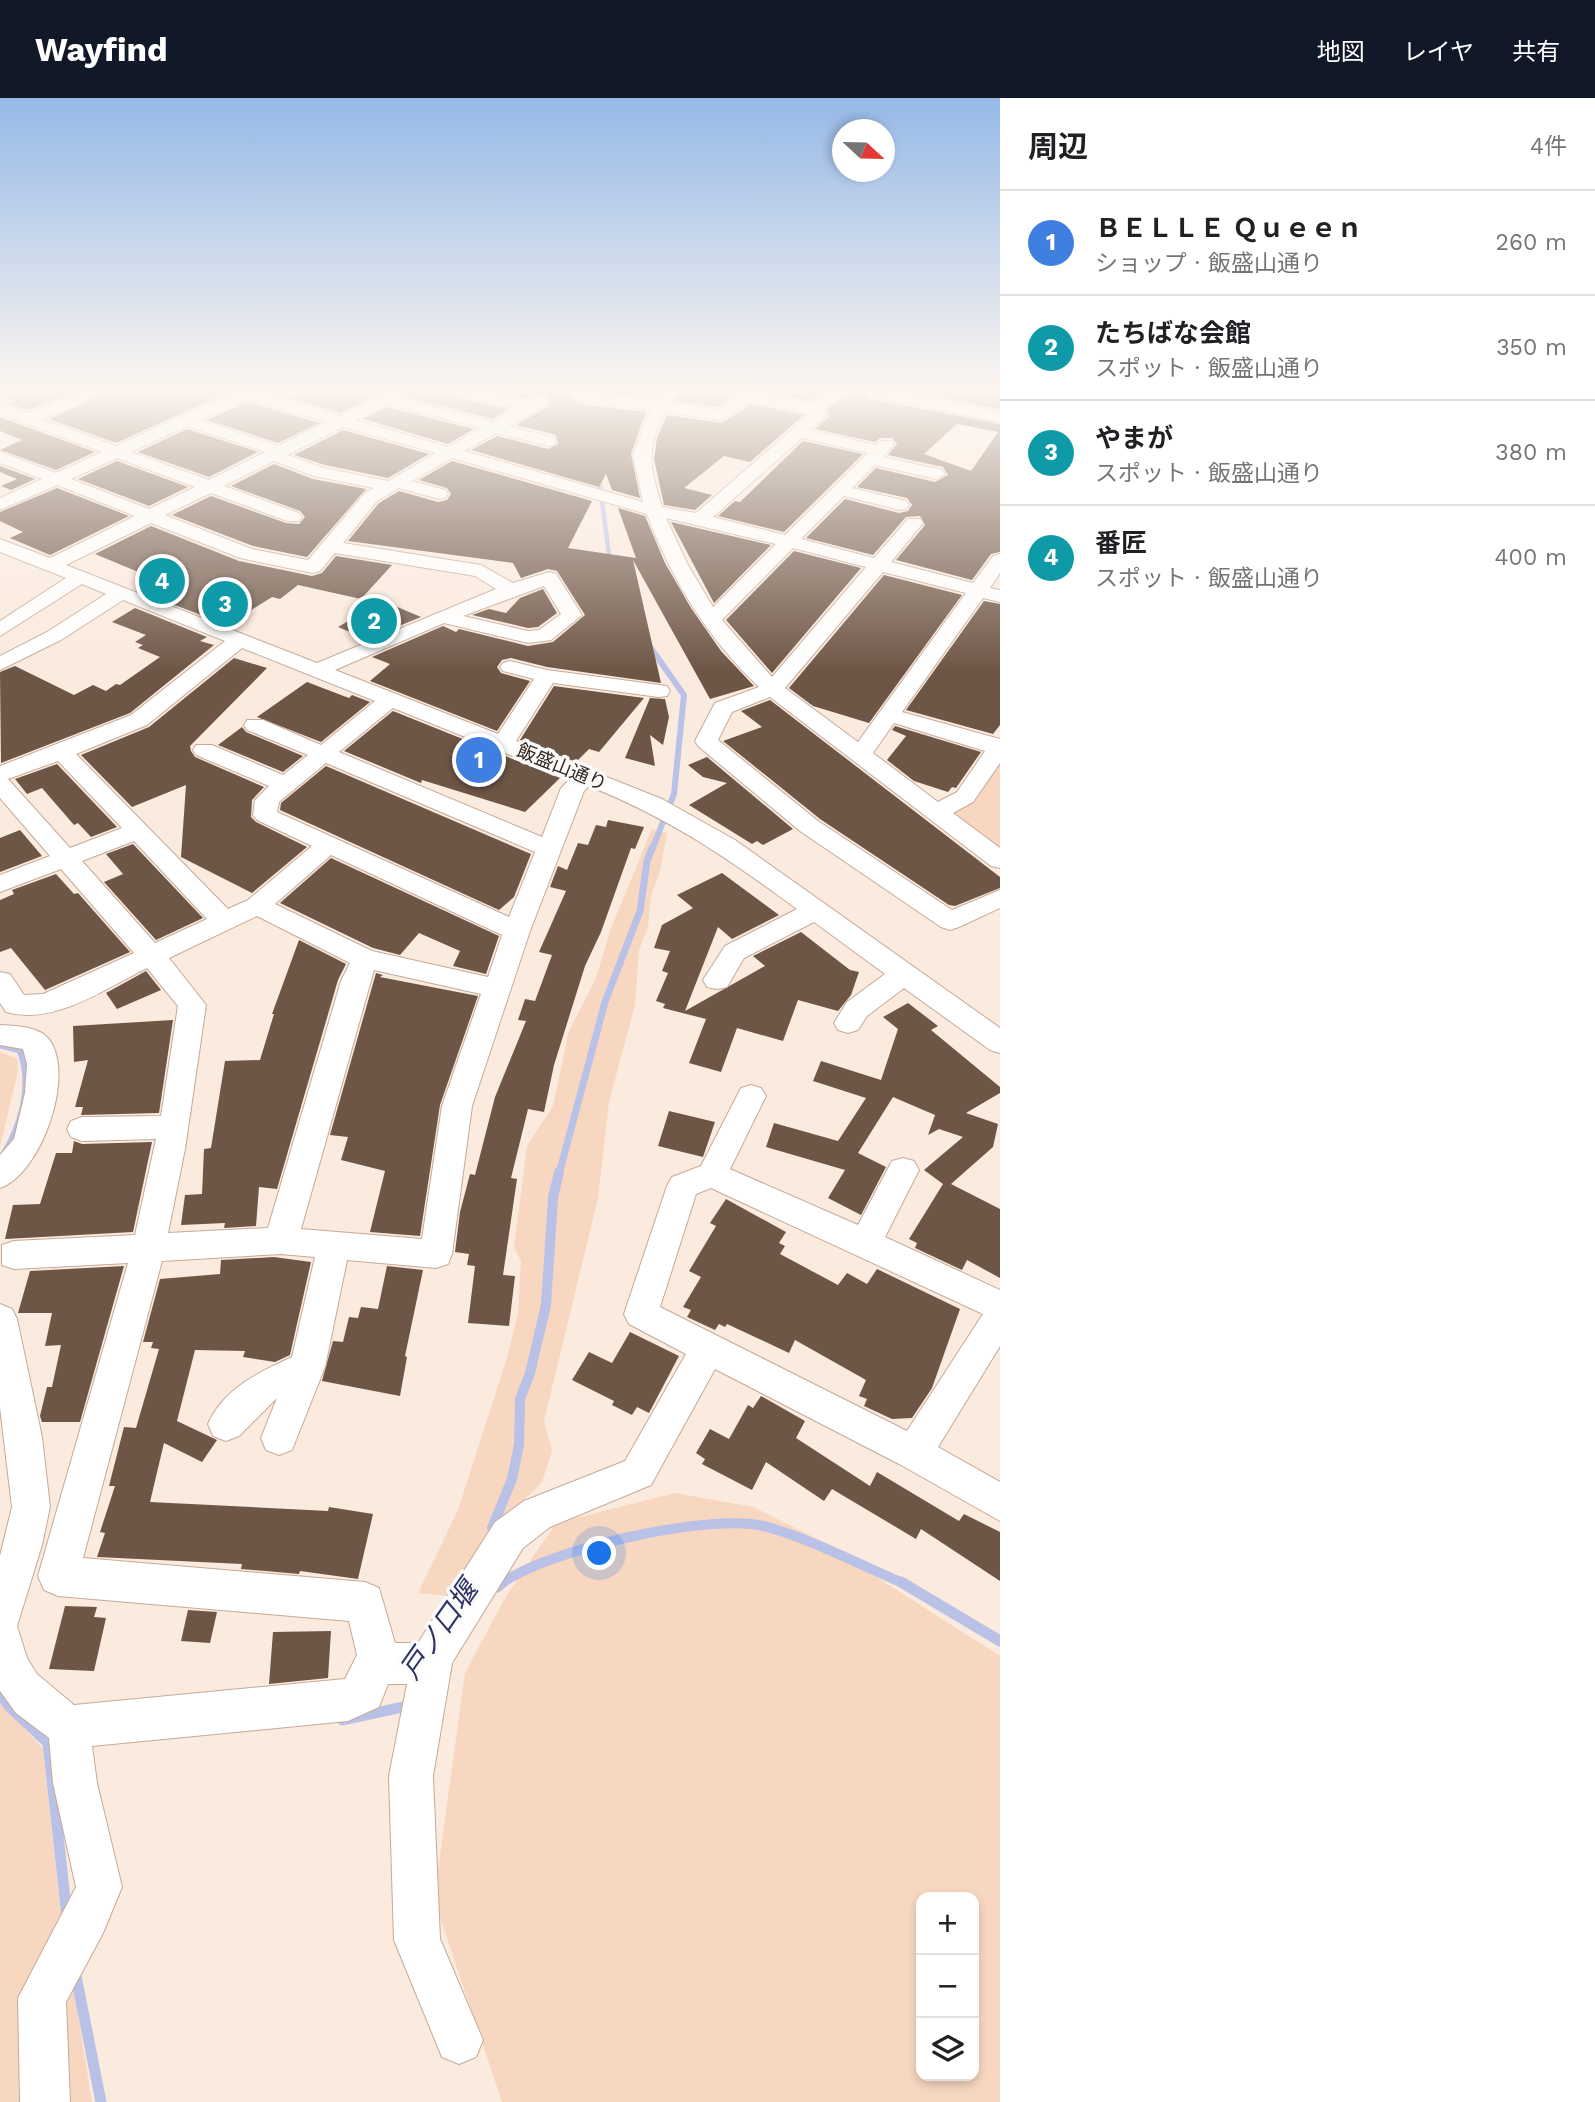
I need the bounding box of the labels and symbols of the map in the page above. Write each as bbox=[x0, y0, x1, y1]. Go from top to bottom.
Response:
north arrow bbox=[832, 119, 895, 182]
pin: 4 bbox=[139, 555, 185, 607]
pin: 3 bbox=[202, 578, 248, 630]
pin: 2 bbox=[351, 595, 397, 647]
pin: 1 bbox=[456, 734, 502, 786]
street label: 飯盛山通り bbox=[514, 739, 610, 795]
your location bbox=[582, 1536, 616, 1570]
water label: 戸ノ口堰 bbox=[393, 1571, 487, 1685]

